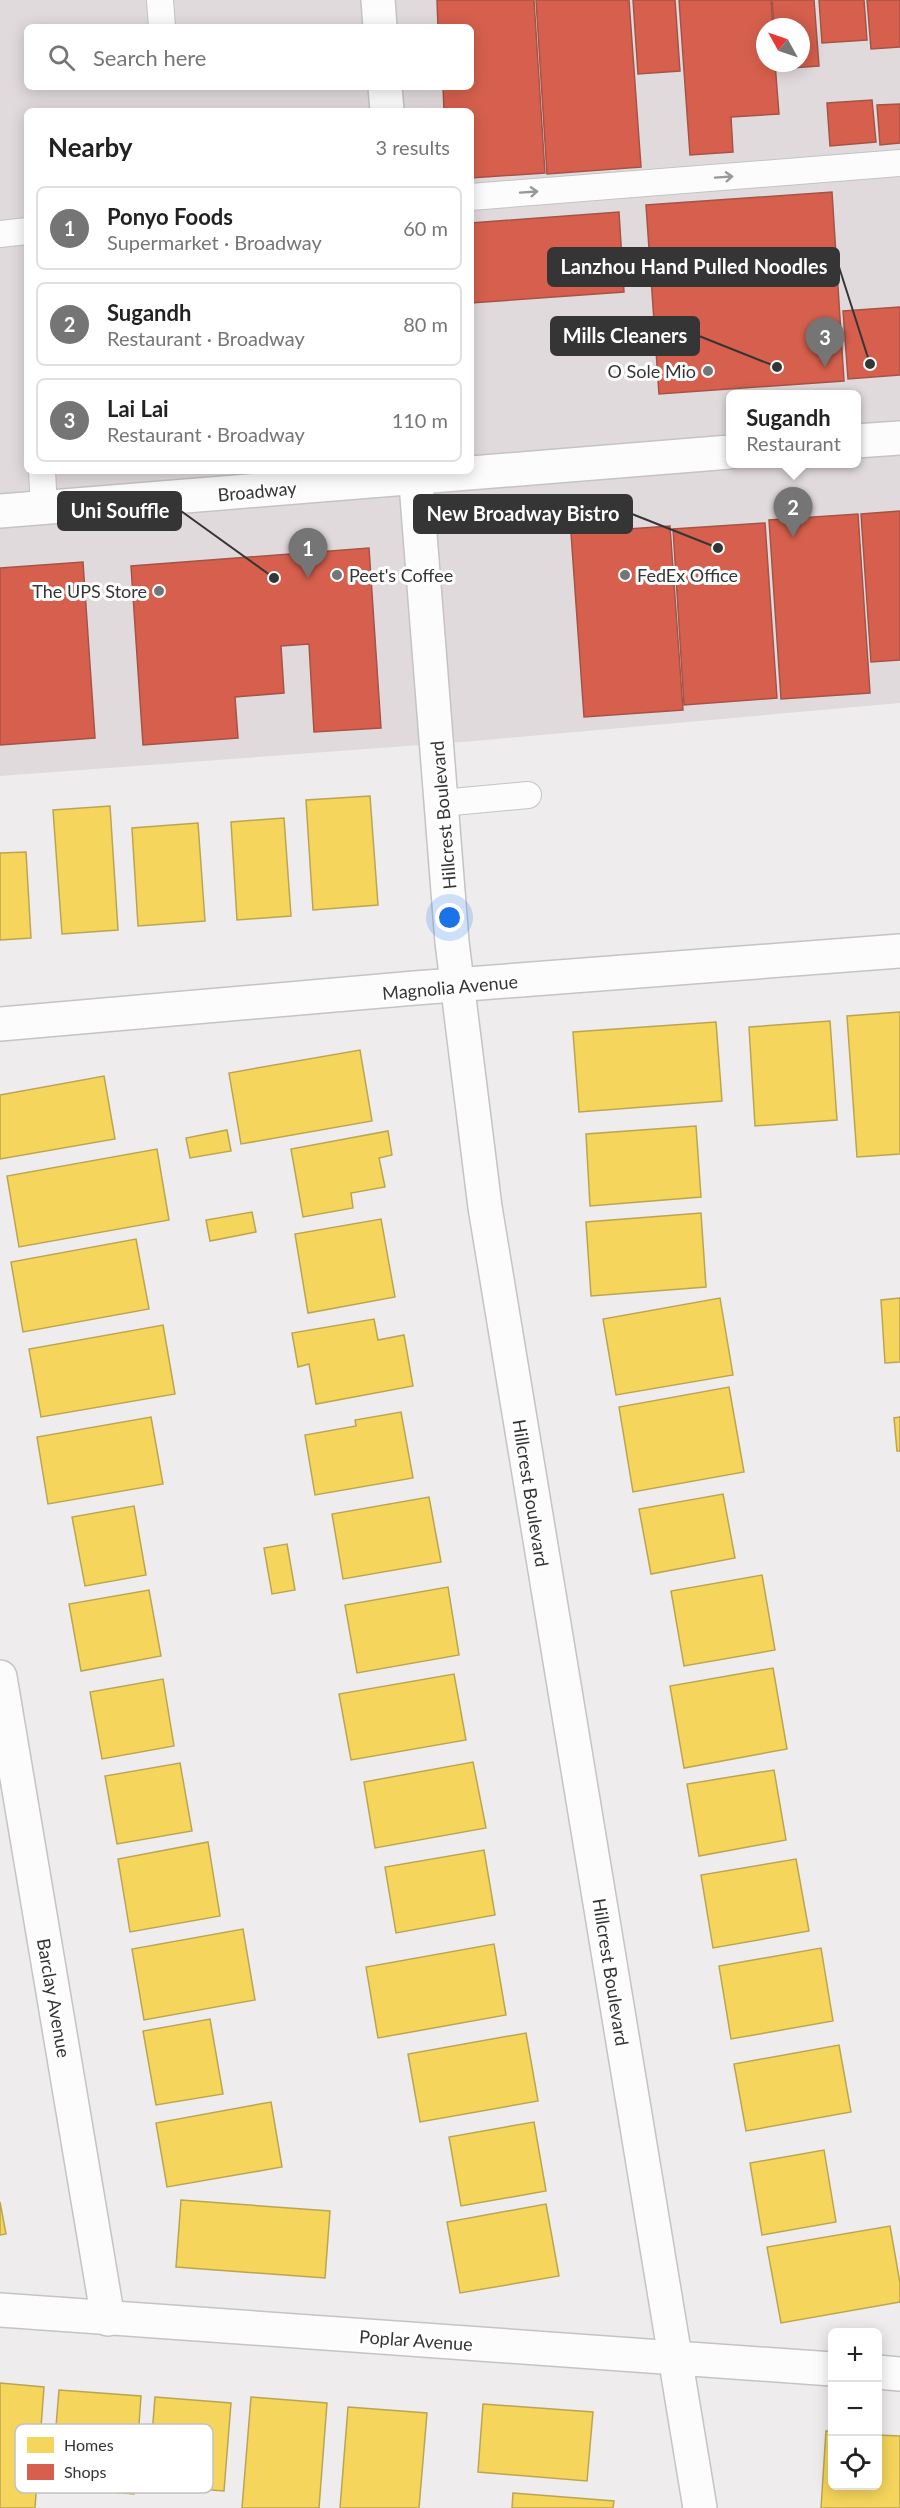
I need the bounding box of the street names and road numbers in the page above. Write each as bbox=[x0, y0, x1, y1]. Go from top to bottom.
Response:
street label: Broadway bbox=[217, 477, 298, 505]
street label: Hillcrest Boulevard bbox=[426, 740, 460, 890]
street label: Magnolia Avenue bbox=[381, 970, 519, 1004]
street label: Hillcrest Boulevard bbox=[508, 1418, 554, 1568]
street label: Hillcrest Boulevard bbox=[588, 1897, 634, 2047]
street label: Barclay Avenue bbox=[33, 1937, 75, 2059]
street label: Poplar Avenue bbox=[359, 2325, 473, 2355]

